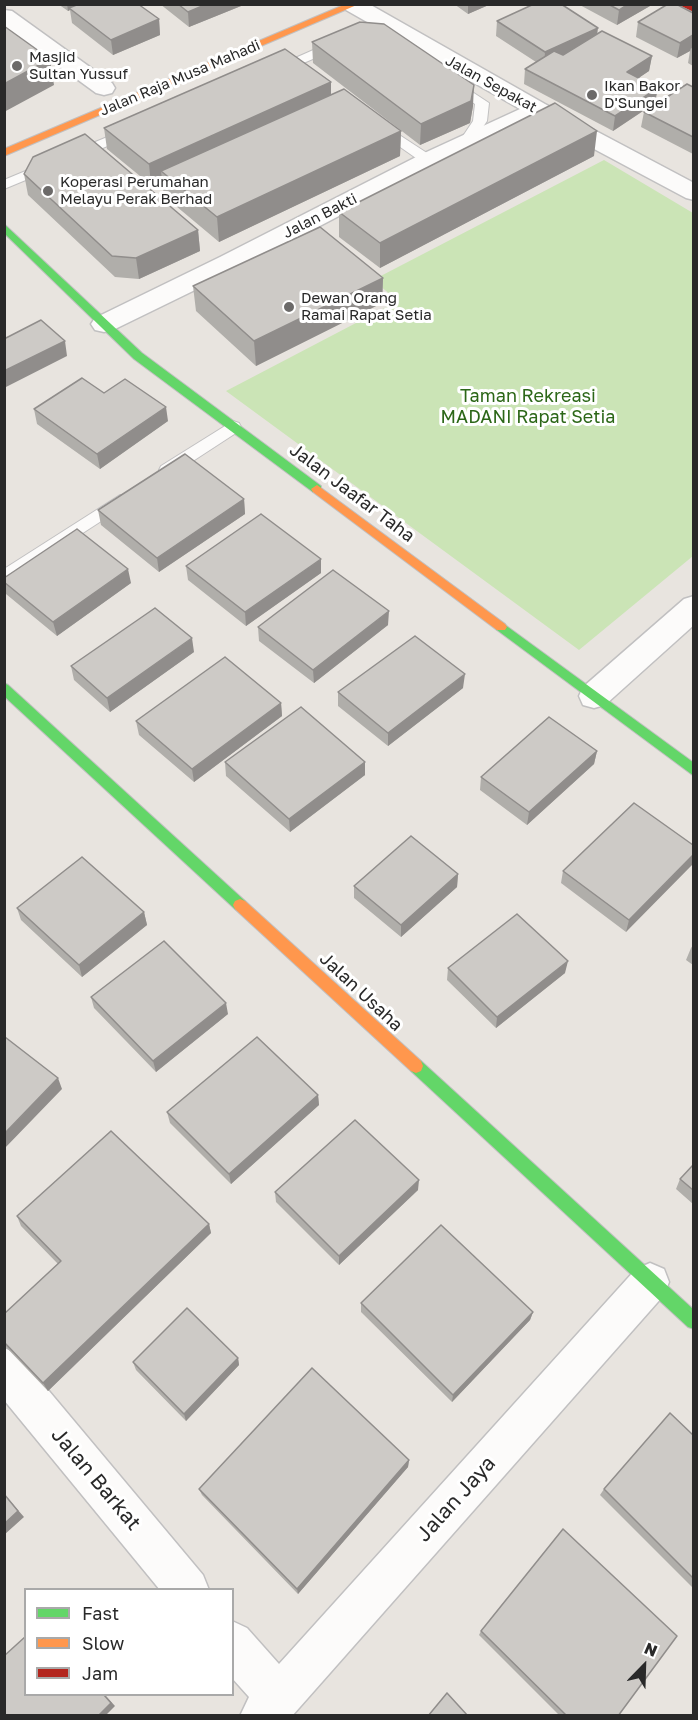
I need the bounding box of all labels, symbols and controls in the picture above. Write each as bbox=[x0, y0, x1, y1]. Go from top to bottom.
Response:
street label: Jalan Raja Musa Mahadi bbox=[97, 36, 263, 120]
place label: Masjid Sultan Yussuf bbox=[29, 48, 128, 83]
street label: Jalan Sepakat bbox=[442, 51, 540, 117]
marker: Masjid Sultan Yussuf bbox=[10, 59, 24, 73]
place label: Ikan Bakor D'Sungei bbox=[604, 77, 680, 112]
marker: Ikan Bakor D'Sungei bbox=[585, 88, 599, 102]
place label: Koperasi Perumahan Melayu Perak Berhad bbox=[60, 173, 212, 208]
marker: Koperasi Perumahan Melayu Perak Berhad bbox=[41, 184, 55, 198]
street label: Jalan Bakti bbox=[280, 190, 360, 242]
place label: Dewan Orang Ramai Rapat Setia bbox=[301, 289, 432, 324]
marker: Dewan Orang Ramai Rapat Setia bbox=[282, 300, 296, 314]
park label: Taman Rekreasi MADANI Rapat Setia bbox=[441, 385, 615, 428]
street label: Jalan Jaafar Taha bbox=[285, 439, 419, 547]
street label: Jalan Usaha bbox=[315, 948, 407, 1036]
street label: Jalan Barkat bbox=[46, 1423, 146, 1535]
street label: Jalan Jaya bbox=[411, 1451, 501, 1547]
legend bbox=[24, 1588, 234, 1696]
text: Fast bbox=[82, 1602, 119, 1624]
text: Slow bbox=[82, 1632, 124, 1654]
north arrow bbox=[614, 1636, 674, 1696]
text: N bbox=[642, 1638, 661, 1661]
text: Jam bbox=[82, 1662, 118, 1684]

